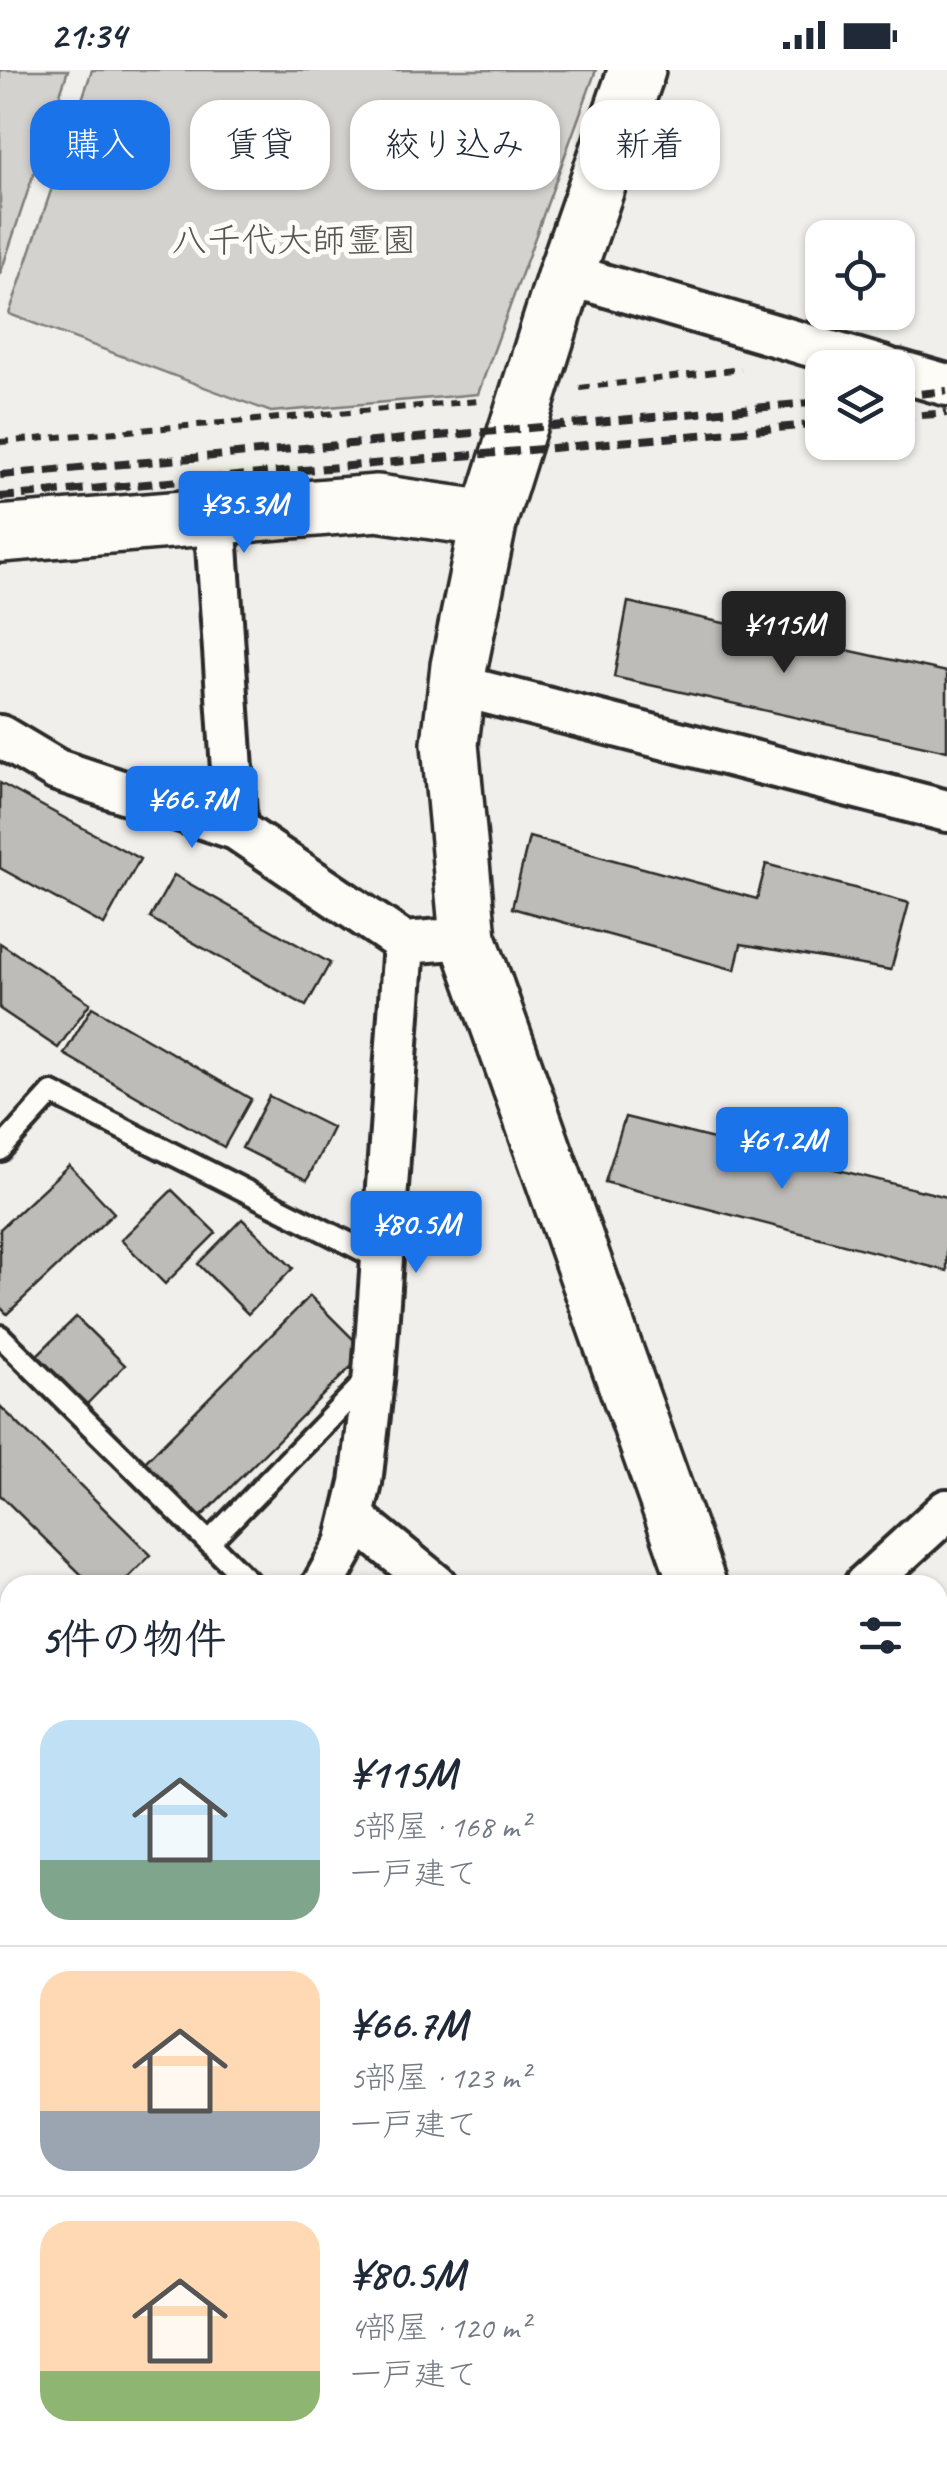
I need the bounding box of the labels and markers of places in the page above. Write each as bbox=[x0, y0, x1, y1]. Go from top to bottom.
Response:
pin: ¥35.3M bbox=[163, 471, 325, 556]
pin: ¥115M bbox=[714, 591, 854, 676]
pin: ¥66.7M bbox=[111, 766, 273, 851]
pin: ¥61.2M bbox=[701, 1107, 863, 1192]
pin: ¥80.5M bbox=[335, 1191, 497, 1276]

